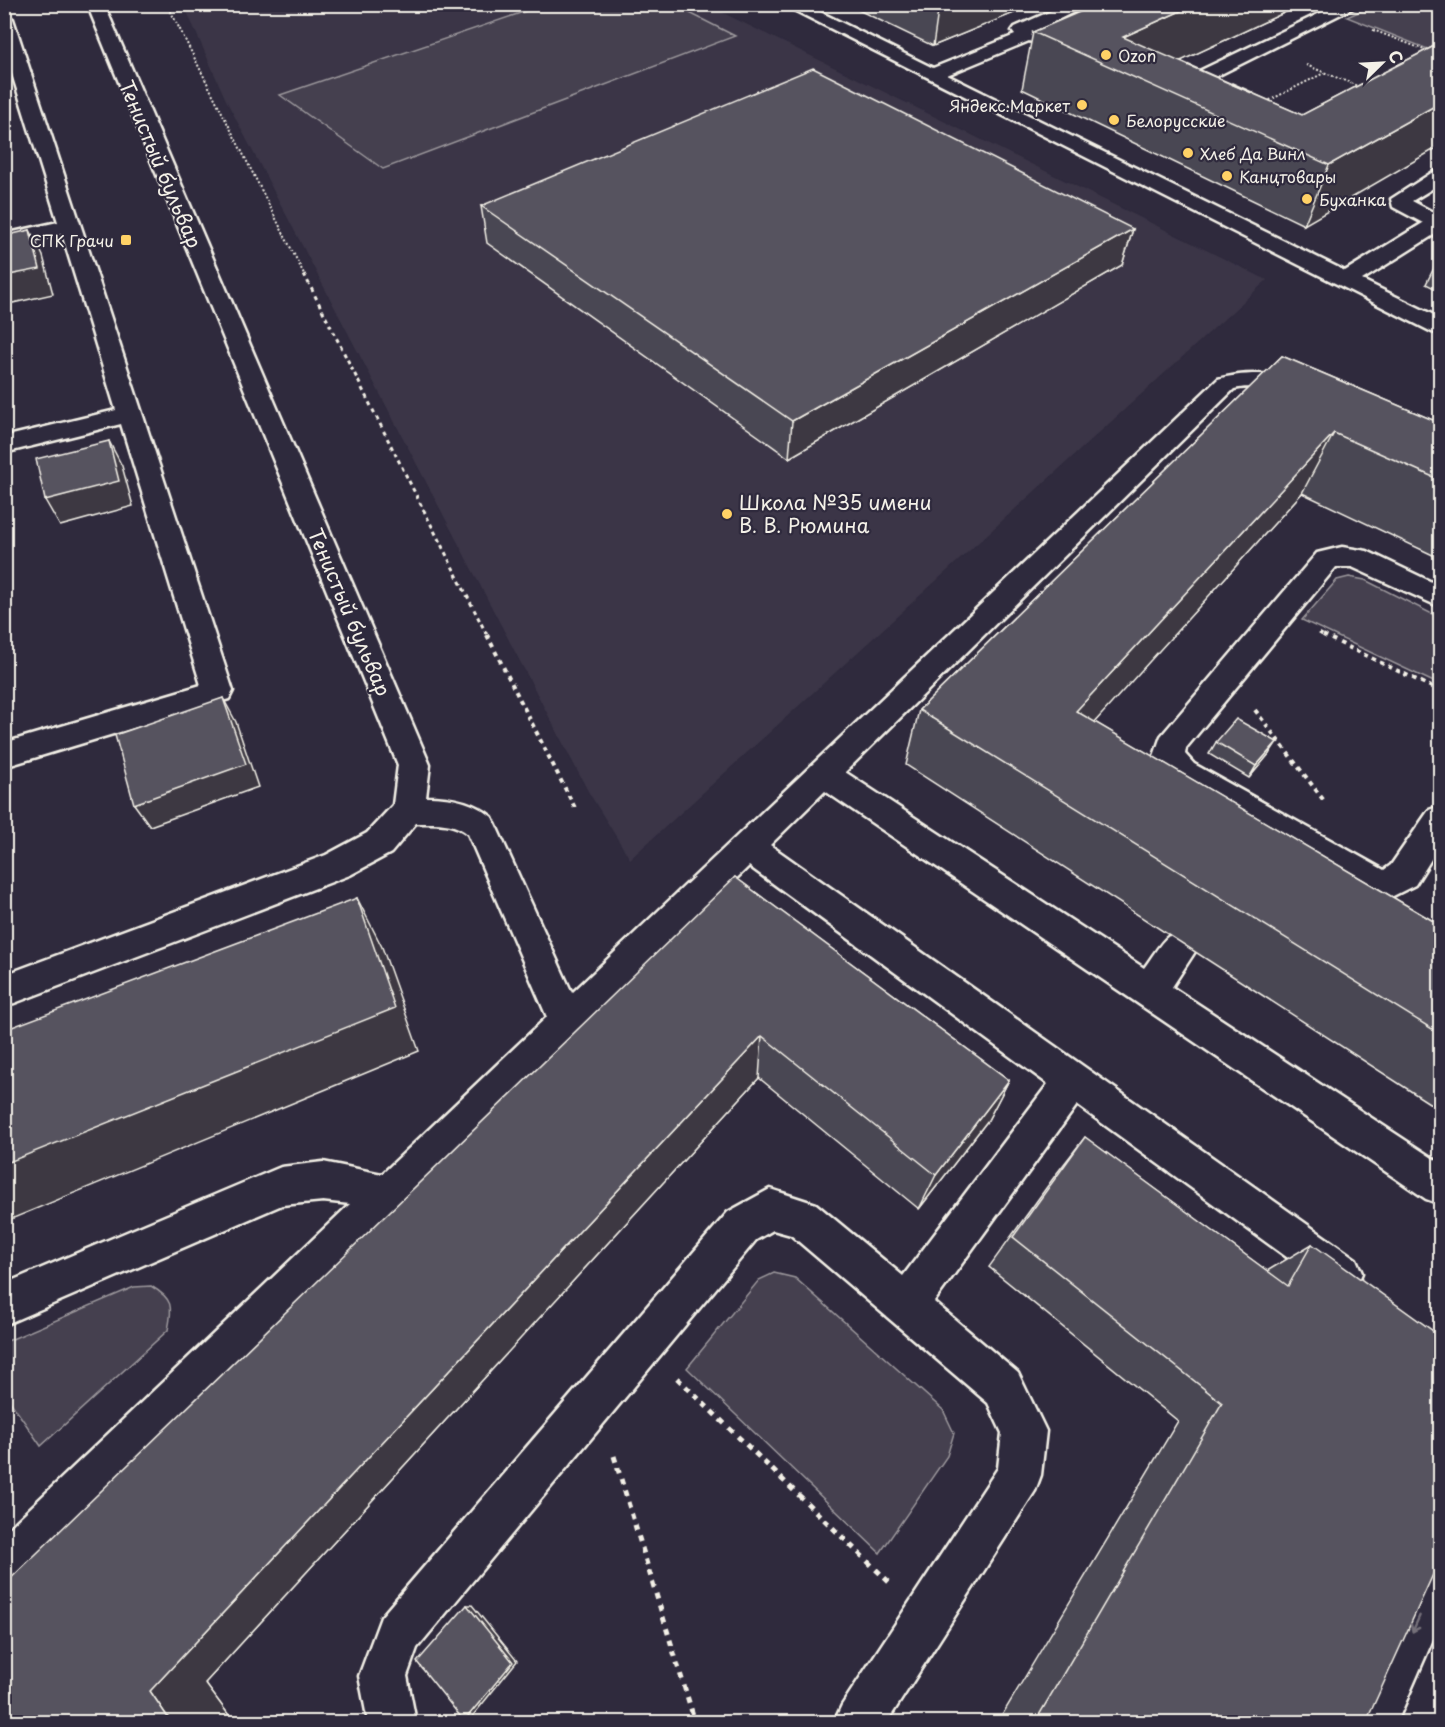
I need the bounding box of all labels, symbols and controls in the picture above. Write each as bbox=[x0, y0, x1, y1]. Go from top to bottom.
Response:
north arrow bbox=[1352, 33, 1412, 93]
place label: Ozon bbox=[1118, 43, 1156, 67]
text: С bbox=[1383, 46, 1410, 67]
marker: Ozon bbox=[1099, 48, 1113, 62]
street label: Тенистый бульвар bbox=[112, 75, 210, 253]
place label: Яндекс.Маркет bbox=[949, 93, 1070, 117]
marker: Яндекс.Маркет bbox=[1075, 98, 1089, 112]
place label: Белорусские bbox=[1126, 108, 1226, 132]
marker: Белорусские bbox=[1107, 113, 1121, 127]
place label: Хлеб Да Винл bbox=[1200, 141, 1306, 165]
marker: Хлеб Да Винл bbox=[1181, 146, 1195, 160]
place label: Канцтовары bbox=[1239, 164, 1336, 188]
marker: Канцтовары bbox=[1220, 169, 1234, 183]
place label: Буханка bbox=[1319, 187, 1386, 211]
marker: Буханка bbox=[1300, 192, 1314, 206]
place label: СПК Грачи bbox=[30, 228, 114, 252]
marker: СПК Грачи bbox=[119, 233, 133, 247]
place label: Школа №35 имени В. В. Рюмина bbox=[739, 487, 931, 540]
marker: Школа №35 имени В. В. Рюмина bbox=[720, 507, 734, 521]
street label: Тенистый бульвар bbox=[301, 523, 399, 701]
one-way arrow bbox=[1410, 1615, 1422, 1633]

